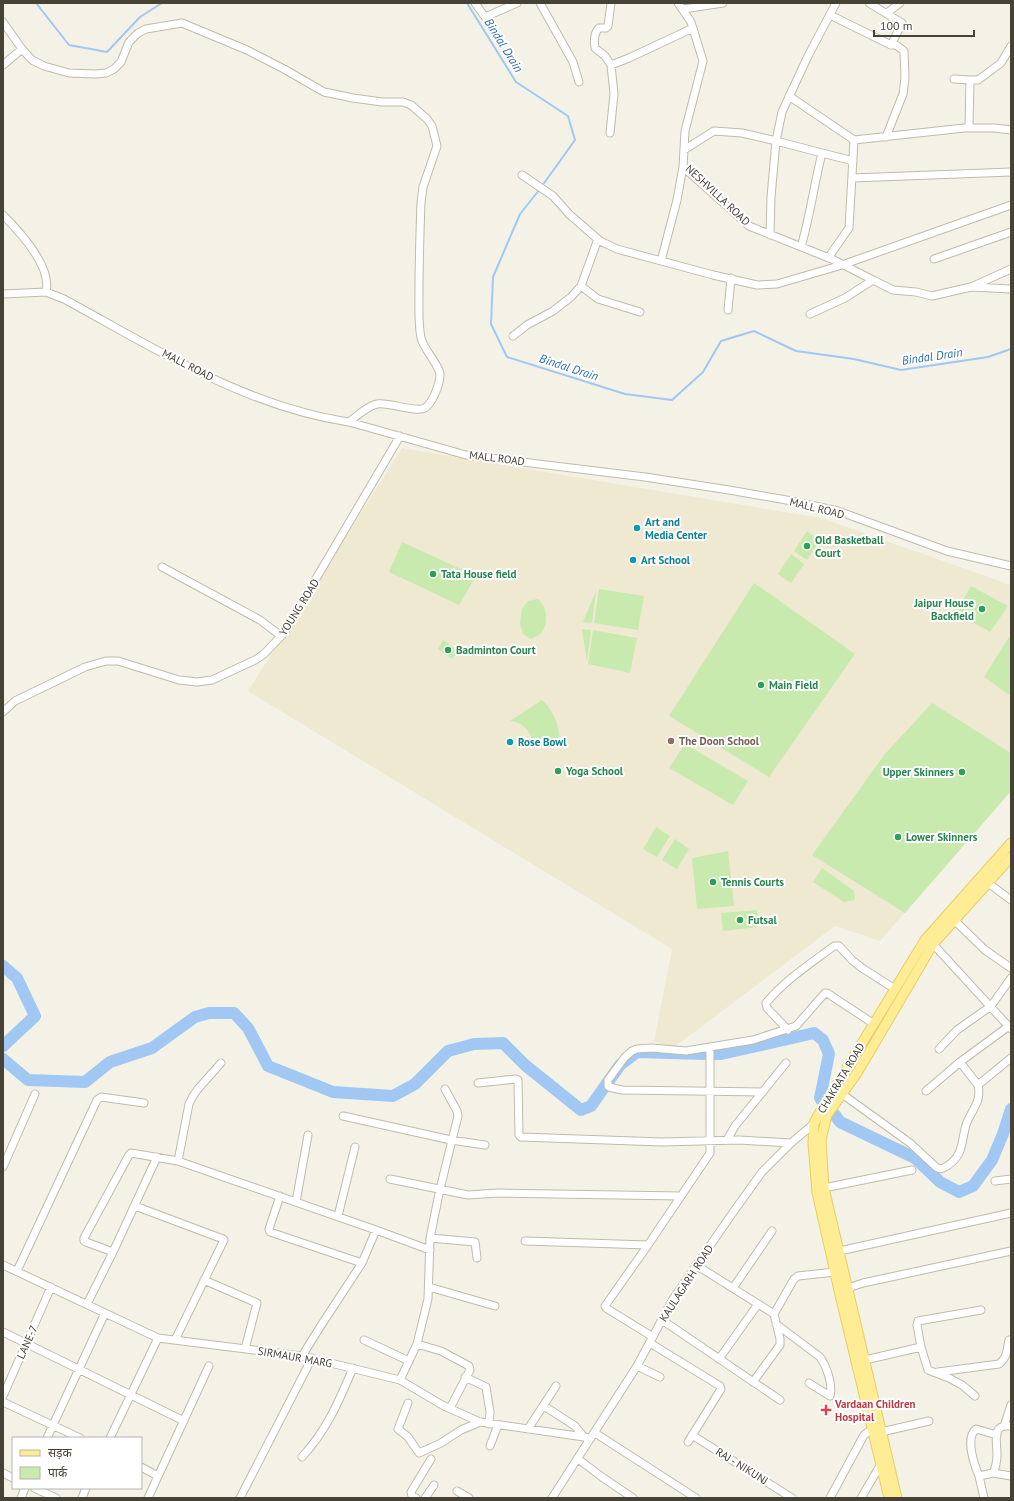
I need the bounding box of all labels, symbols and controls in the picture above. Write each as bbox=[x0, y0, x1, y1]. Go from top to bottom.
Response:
scale bar bbox=[874, 12, 974, 38]
water label: Bindal Drain bbox=[481, 15, 527, 75]
text: 100 m bbox=[880, 18, 913, 33]
street label: NESHVILLA ROAD bbox=[683, 161, 753, 229]
water label: Bindal Drain bbox=[901, 344, 963, 368]
street label: MALL ROAD bbox=[160, 346, 216, 384]
water label: Bindal Drain bbox=[538, 350, 600, 384]
street label: MALL ROAD bbox=[468, 448, 526, 468]
street label: MALL ROAD bbox=[788, 494, 846, 522]
place label: Art and Media Center bbox=[645, 515, 707, 542]
marker: Art and Media Center bbox=[632, 523, 642, 533]
place label: Old Basketball Court bbox=[815, 533, 884, 560]
marker: Old Basketball Court bbox=[802, 541, 812, 551]
place label: Art School bbox=[641, 553, 691, 567]
marker: Art School bbox=[628, 555, 638, 565]
place label: Tata House field bbox=[441, 567, 517, 581]
marker: Tata House field bbox=[428, 569, 438, 579]
street label: YOUNG ROAD bbox=[276, 576, 322, 638]
place label: Jaipur House Backfield bbox=[913, 596, 974, 623]
marker: Jaipur House Backfield bbox=[977, 604, 987, 614]
place label: Badminton Court bbox=[456, 643, 536, 657]
marker: Badminton Court bbox=[443, 645, 453, 655]
place label: Main Field bbox=[769, 678, 818, 692]
marker: Main Field bbox=[756, 680, 766, 690]
place label: The Doon School bbox=[679, 734, 760, 748]
place label: Rose Bowl bbox=[518, 735, 567, 749]
marker: The Doon School bbox=[666, 736, 676, 746]
marker: Rose Bowl bbox=[505, 737, 515, 747]
place label: Yoga School bbox=[565, 764, 624, 778]
place label: Upper Skinners bbox=[883, 765, 954, 779]
marker: Yoga School bbox=[553, 766, 563, 776]
marker: Upper Skinners bbox=[957, 767, 967, 777]
place label: Lower Skinners bbox=[906, 830, 978, 844]
marker: Lower Skinners bbox=[893, 832, 903, 842]
place label: Tennis Courts bbox=[721, 875, 784, 889]
marker: Tennis Courts bbox=[708, 877, 718, 887]
place label: Futsal bbox=[748, 913, 777, 927]
marker: Futsal bbox=[735, 915, 745, 925]
street label: CHAKRATA ROAD bbox=[814, 1040, 868, 1116]
street label: KAULAGARH ROAD bbox=[656, 1242, 716, 1324]
street label: LANE-7 bbox=[13, 1323, 41, 1361]
street label: SIRMAUR MARG bbox=[257, 1344, 334, 1370]
place label: Vardaan Children Hospital bbox=[834, 1397, 916, 1424]
marker: Vardaan Children Hospital bbox=[820, 1404, 832, 1416]
legend bbox=[12, 1437, 142, 1489]
street label: RAJ - NIKUNJ bbox=[713, 1444, 771, 1488]
text: सड़क bbox=[48, 1445, 73, 1460]
text: पार्क bbox=[48, 1465, 68, 1480]

